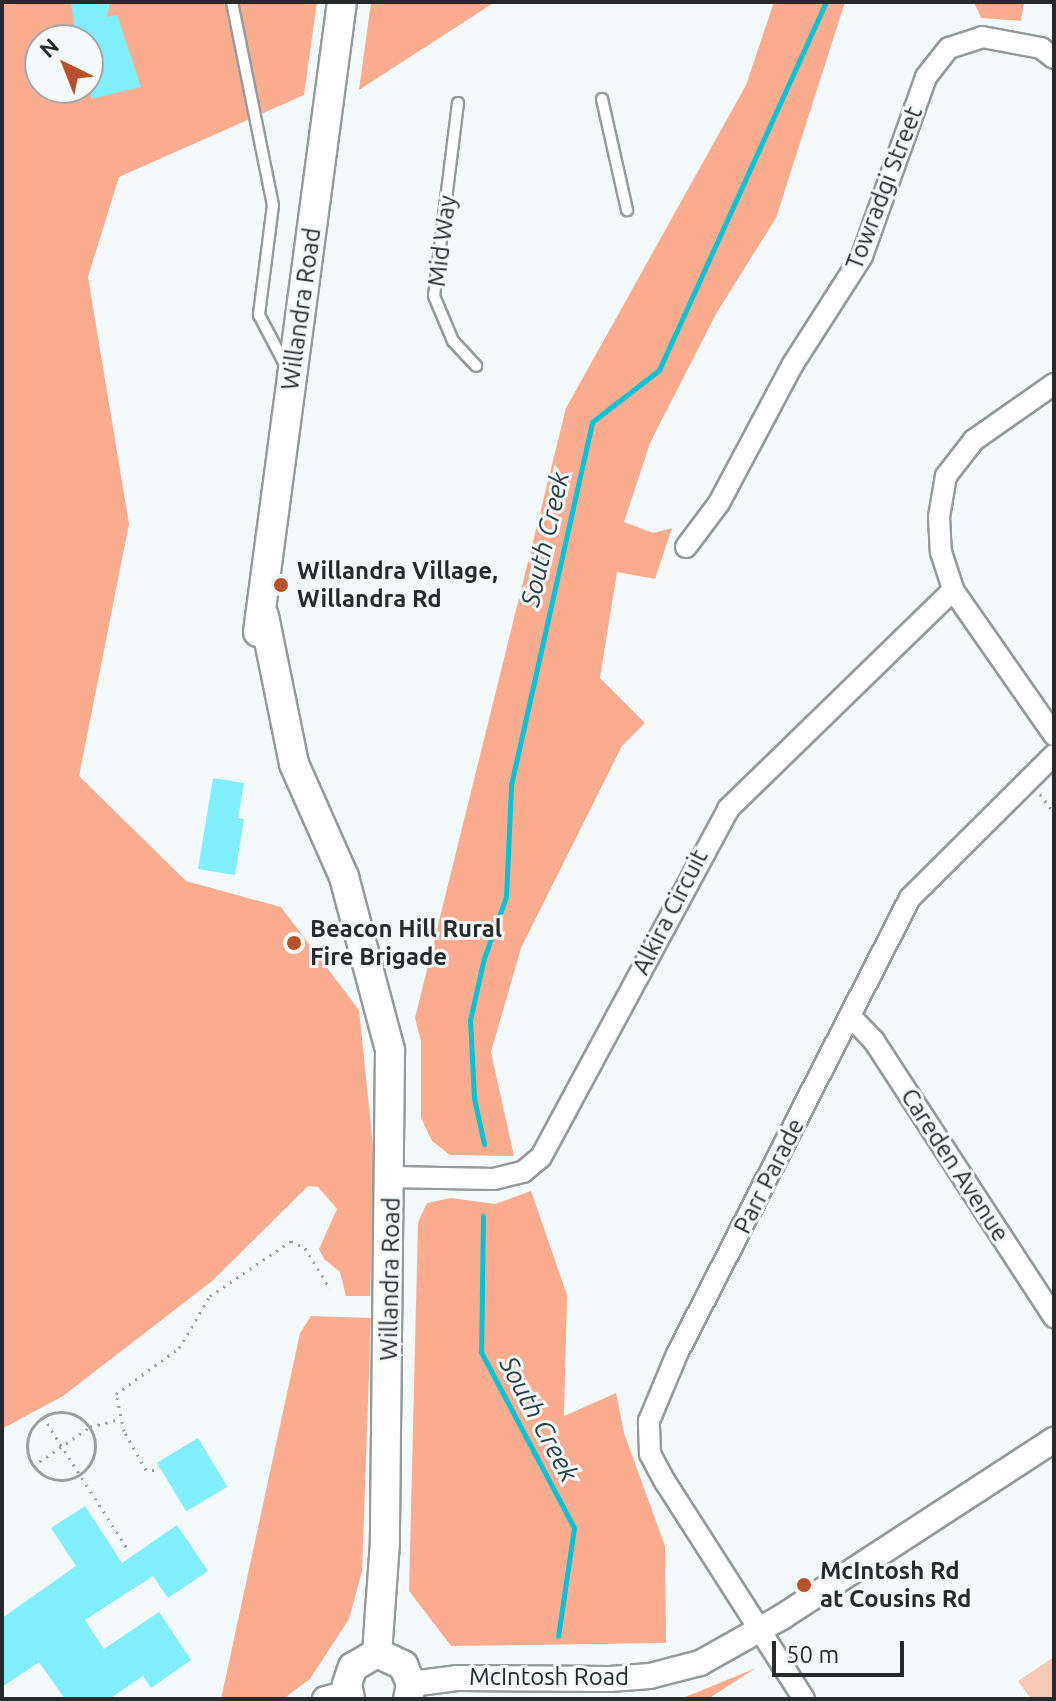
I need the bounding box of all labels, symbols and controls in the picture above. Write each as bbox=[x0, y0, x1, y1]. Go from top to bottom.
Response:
north arrow bbox=[24, 24, 104, 104]
text: N bbox=[34, 33, 63, 62]
street label: Towradgi Street bbox=[840, 102, 928, 274]
street label: Mid Way bbox=[422, 194, 462, 288]
street label: Willandra Road bbox=[275, 226, 327, 392]
water label: South Creek bbox=[514, 468, 576, 610]
place label: Willandra Village, Willandra Rd bbox=[297, 557, 498, 613]
marker: Willandra Village, Willandra Rd bbox=[272, 576, 290, 594]
street label: Alkira Circuit bbox=[626, 845, 714, 979]
place label: Beacon Hill Rural Fire Brigade bbox=[310, 915, 502, 971]
marker: Beacon Hill Rural Fire Brigade bbox=[285, 934, 303, 952]
street label: Careden Avenue bbox=[895, 1083, 1015, 1247]
street label: Parr Parade bbox=[728, 1114, 810, 1238]
street label: Willandra Road bbox=[374, 1197, 406, 1361]
water label: South Creek bbox=[493, 1351, 585, 1487]
place label: McIntosh Rd at Cousins Rd bbox=[820, 1557, 971, 1613]
marker: McIntosh Rd at Cousins Rd bbox=[795, 1576, 813, 1594]
scale bar bbox=[776, 1625, 908, 1675]
text: 50 m bbox=[786, 1641, 839, 1668]
street label: McIntosh Road bbox=[469, 1663, 629, 1691]

